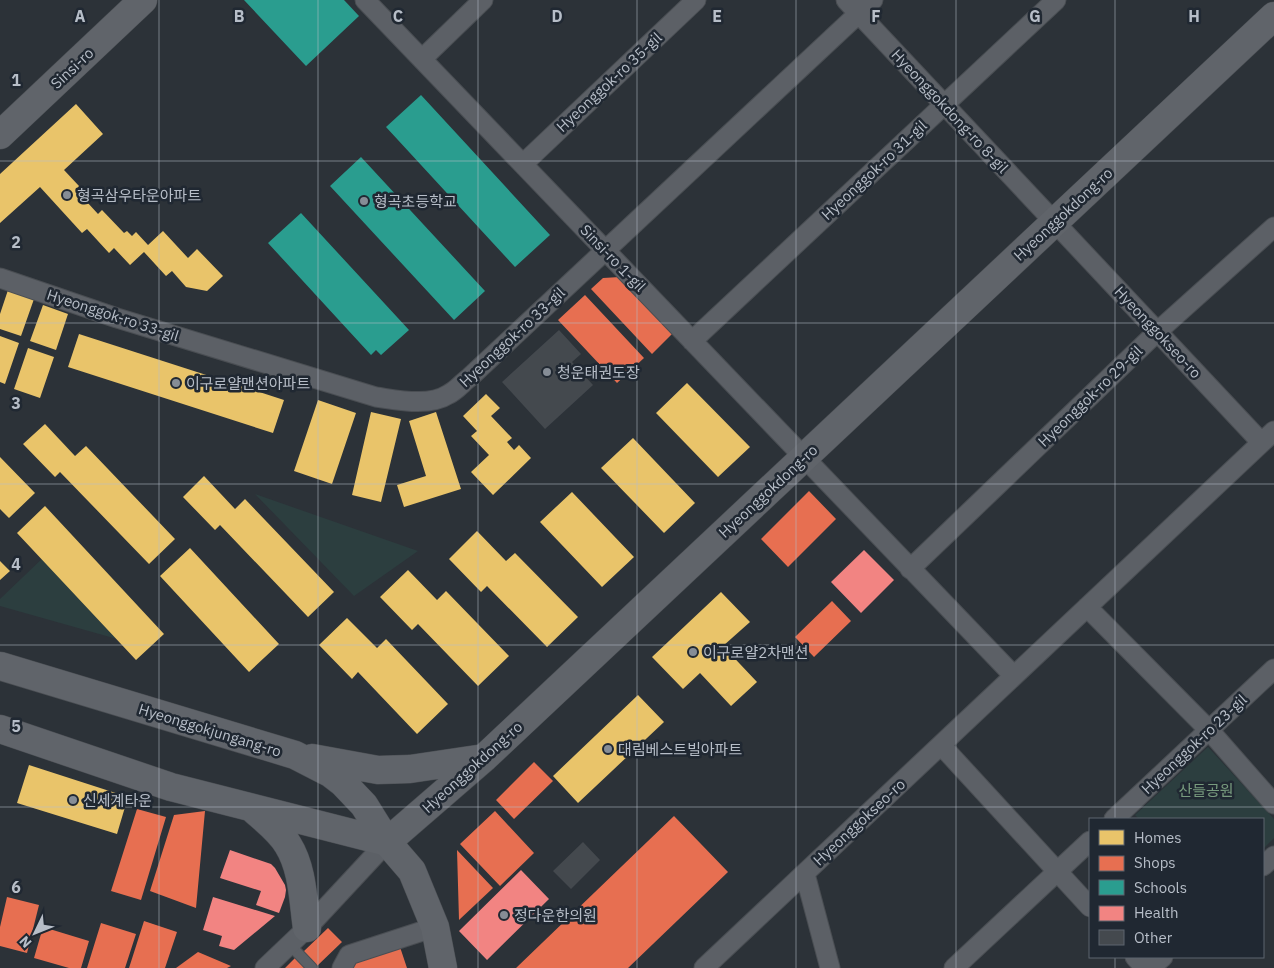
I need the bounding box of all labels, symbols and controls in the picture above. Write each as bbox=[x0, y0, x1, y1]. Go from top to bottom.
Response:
text: A bbox=[75, 6, 86, 26]
text: B bbox=[234, 6, 245, 26]
text: C bbox=[393, 6, 403, 26]
text: D bbox=[551, 6, 563, 26]
text: E bbox=[712, 6, 722, 26]
text: F bbox=[871, 6, 881, 26]
text: G bbox=[1029, 6, 1041, 26]
text: H bbox=[1188, 6, 1200, 26]
street label: Hyeonggok-ro 35-gil bbox=[552, 28, 666, 136]
street label: Sinsi-ro bbox=[47, 43, 97, 93]
street label: Hyeonggokdong-ro 8-gil bbox=[888, 45, 1012, 177]
text: 1 bbox=[11, 70, 21, 90]
street label: Hyeonggok-ro 31-gil bbox=[817, 116, 931, 224]
street label: Hyeonggokdong-ro bbox=[1010, 163, 1116, 265]
place label: 형곡삼우타운아파트 bbox=[77, 186, 201, 205]
marker: 형곡삼우타운아파트 bbox=[61, 189, 73, 201]
place label: 형곡초등학교 bbox=[374, 192, 457, 211]
marker: 형곡초등학교 bbox=[358, 195, 370, 207]
street label: Sinsi-ro 1-gil bbox=[576, 220, 650, 296]
text: 2 bbox=[11, 232, 21, 252]
street label: Hyeonggokseo-ro bbox=[1110, 282, 1206, 382]
street label: Hyeonggok-ro 33-gil bbox=[455, 283, 569, 391]
street label: Hyeonggok-ro 33-gil bbox=[45, 285, 181, 345]
street label: Hyeonggok-ro 29-gil bbox=[1034, 341, 1146, 451]
place label: 청운태권도장 bbox=[557, 363, 640, 382]
marker: 청운태권도장 bbox=[541, 366, 553, 378]
place label: 이구로얄맨션아파트 bbox=[186, 374, 310, 393]
marker: 이구로얄맨션아파트 bbox=[170, 377, 182, 389]
text: 3 bbox=[11, 393, 21, 413]
street label: Hyeonggokdong-ro bbox=[715, 440, 821, 542]
text: 4 bbox=[11, 554, 21, 574]
place label: 이구로얄2차맨션 bbox=[703, 643, 809, 662]
marker: 이구로얄2차맨션 bbox=[687, 646, 699, 658]
street label: Hyeonggok-ro 23-gil bbox=[1137, 690, 1251, 798]
street label: Hyeonggokjungang-ro bbox=[136, 699, 284, 761]
text: 5 bbox=[11, 716, 21, 736]
street label: Hyeonggokdong-ro bbox=[418, 717, 526, 817]
place label: 대림베스트빌아파트 bbox=[618, 740, 742, 759]
marker: 대림베스트빌아파트 bbox=[602, 743, 614, 755]
street label: Hyeonggokseo-ro bbox=[809, 774, 909, 870]
park label: 산들공원 bbox=[1178, 781, 1234, 800]
place label: 신세계타운 bbox=[83, 791, 152, 810]
marker: 신세계타운 bbox=[67, 794, 79, 806]
legend bbox=[1089, 818, 1264, 958]
text: Homes bbox=[1134, 828, 1182, 847]
text: Shops bbox=[1134, 853, 1176, 872]
text: 6 bbox=[11, 877, 21, 897]
text: Schools bbox=[1134, 878, 1187, 897]
text: Health bbox=[1134, 903, 1179, 922]
place label: 정다운한의원 bbox=[514, 906, 597, 925]
north arrow bbox=[10, 908, 60, 958]
marker: 정다운한의원 bbox=[498, 909, 510, 921]
text: Other bbox=[1134, 928, 1173, 947]
text: N bbox=[15, 932, 36, 952]

